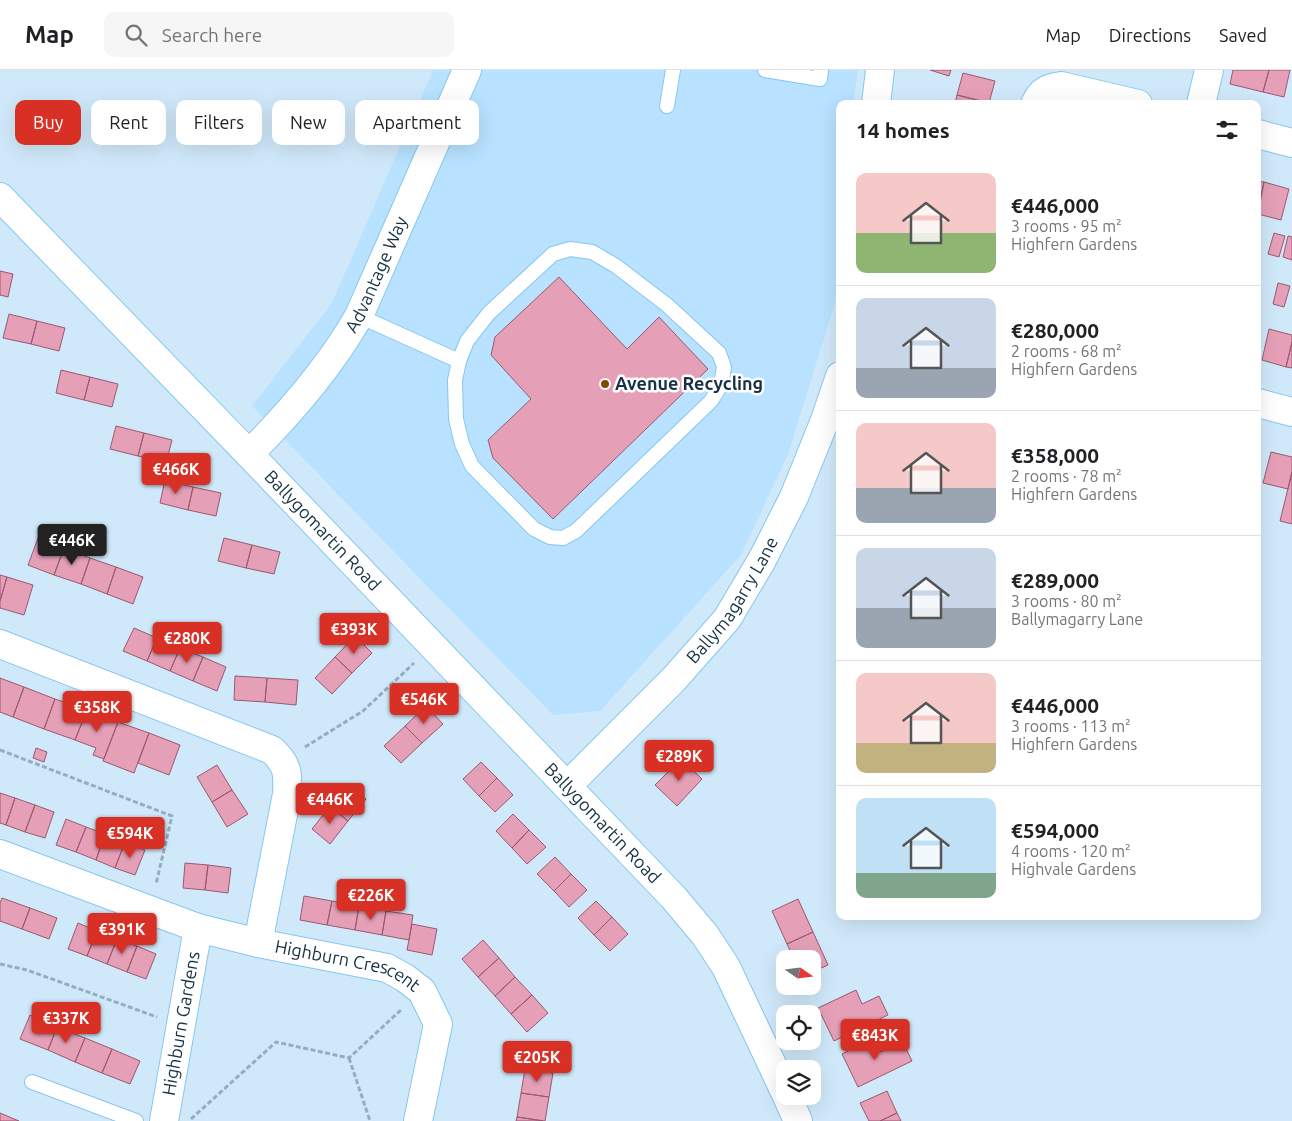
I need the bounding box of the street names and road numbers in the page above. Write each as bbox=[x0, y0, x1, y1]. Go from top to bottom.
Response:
street label: Advantage Way bbox=[341, 213, 411, 336]
street label: Ballygomartin Road bbox=[261, 466, 385, 594]
street label: Ballymagarry Lane bbox=[682, 533, 781, 667]
street label: Ballygomartin Road bbox=[541, 758, 665, 887]
street label: Highburn Crescent bbox=[273, 936, 425, 995]
street label: Highburn Gardens bbox=[158, 949, 203, 1097]

